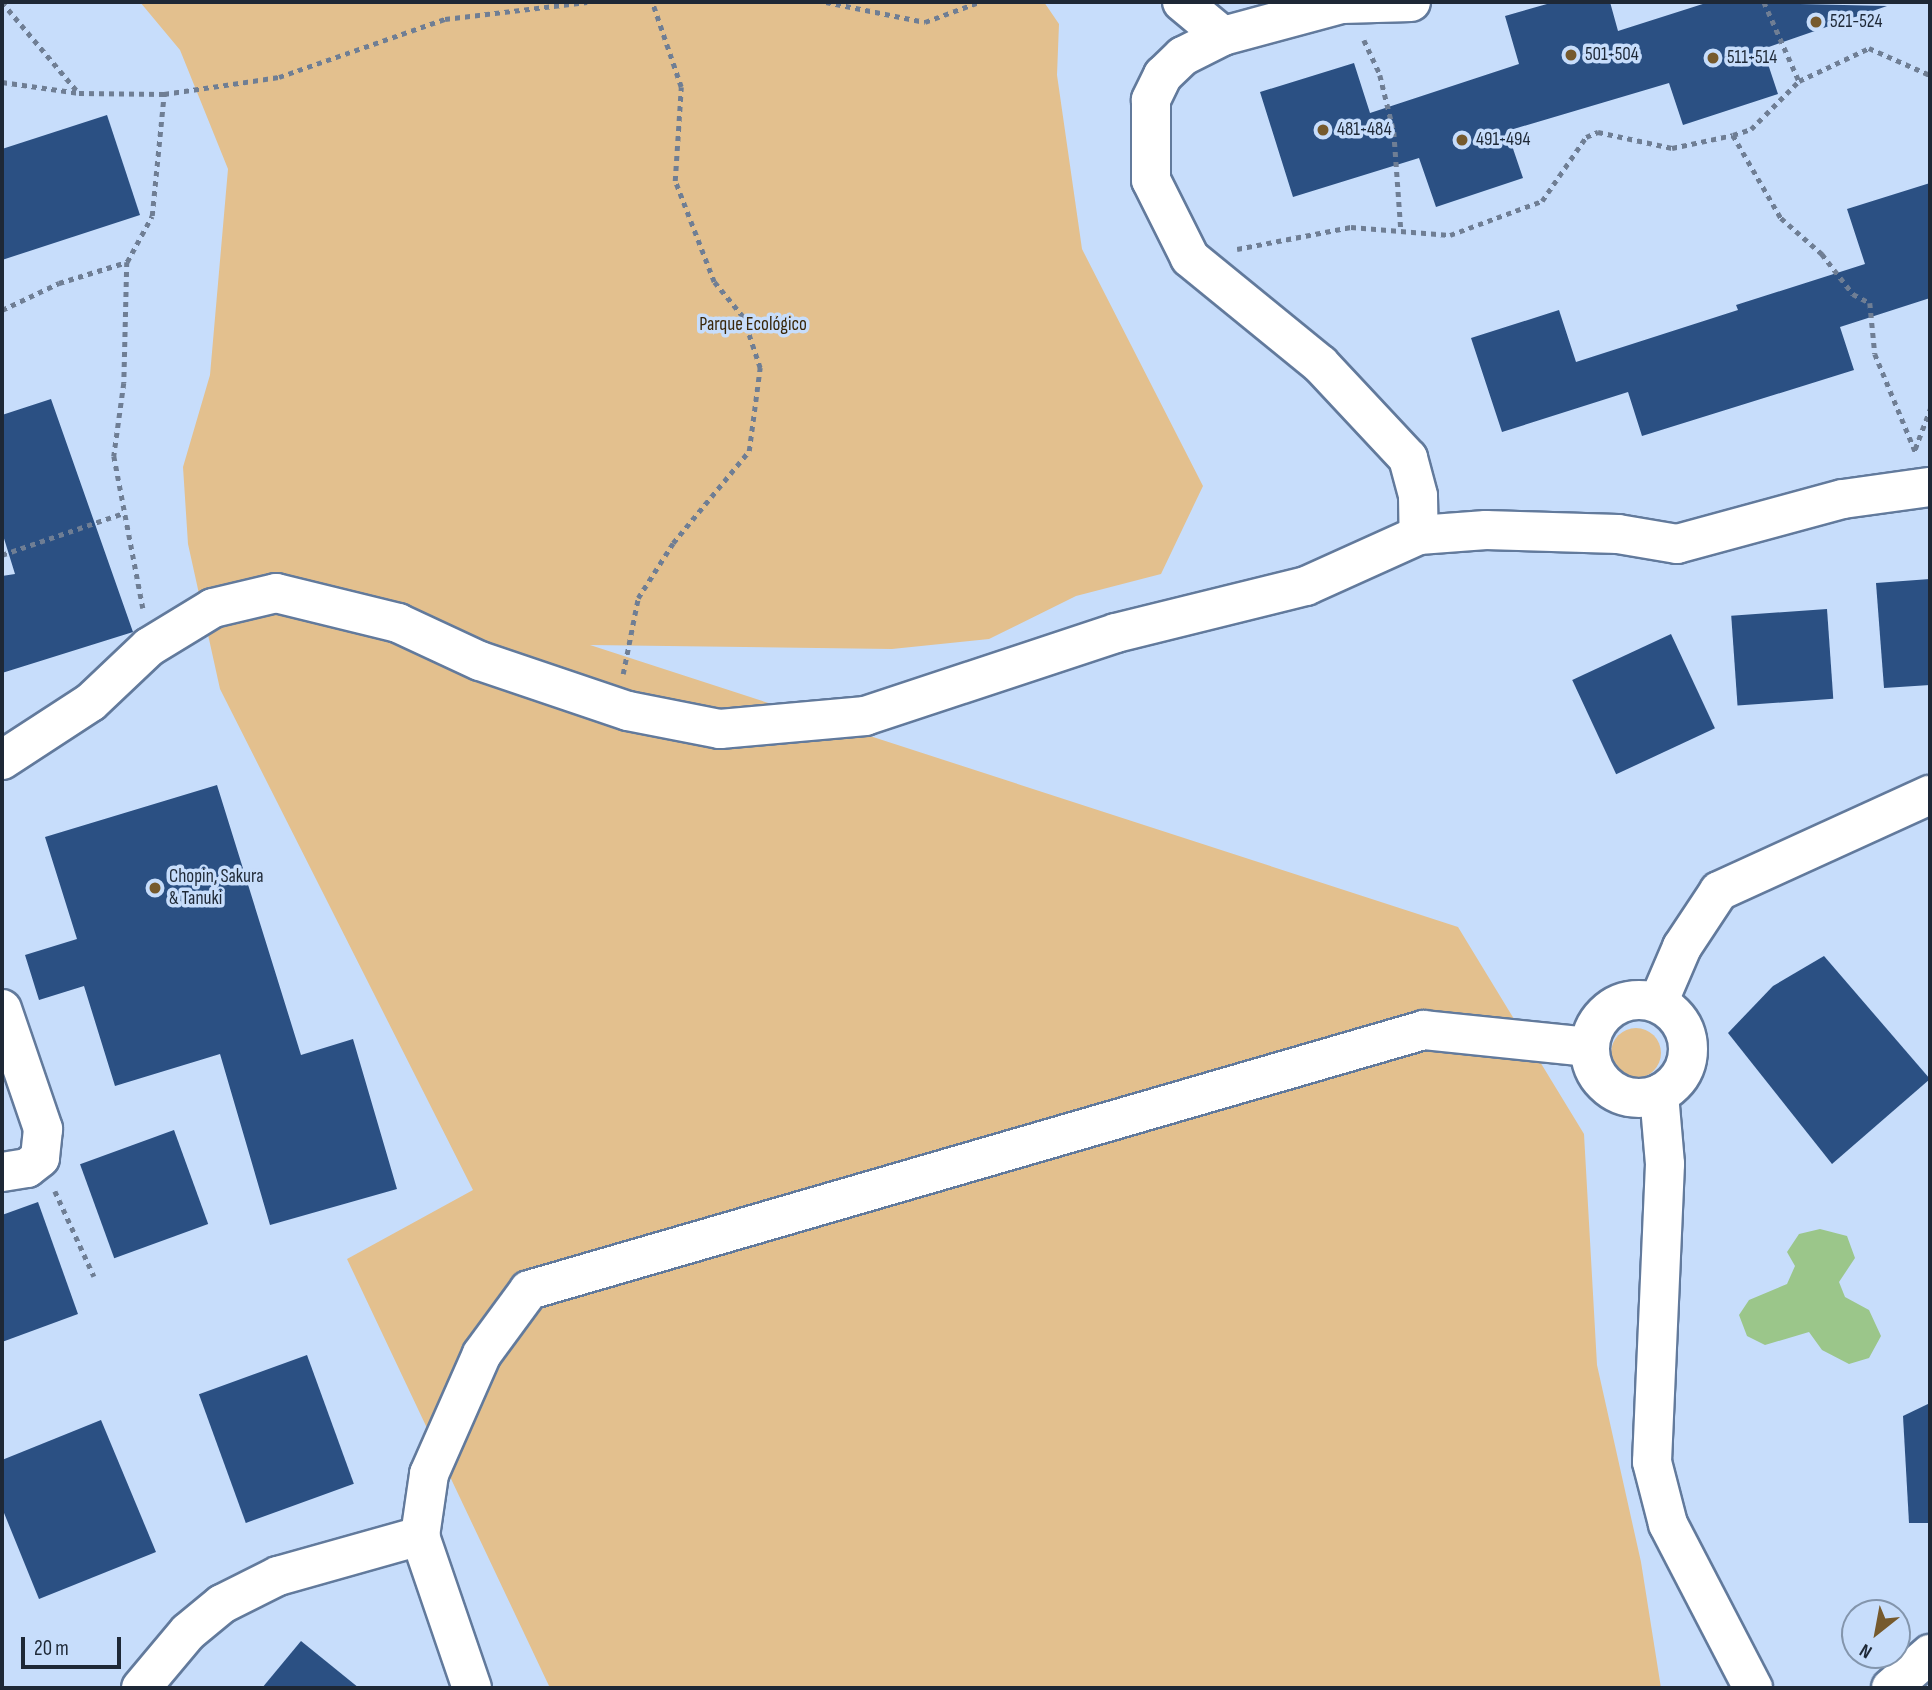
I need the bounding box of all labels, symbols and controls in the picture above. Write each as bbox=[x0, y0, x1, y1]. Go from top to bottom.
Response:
place label: 521-524 bbox=[1830, 11, 1882, 33]
marker: 521-524 bbox=[1808, 14, 1824, 30]
place label: 501-504 bbox=[1585, 44, 1639, 66]
marker: 501-504 bbox=[1563, 47, 1579, 63]
place label: 511-514 bbox=[1727, 47, 1777, 69]
marker: 511-514 bbox=[1705, 50, 1721, 66]
place label: 481-484 bbox=[1337, 119, 1392, 141]
marker: 481-484 bbox=[1315, 122, 1331, 138]
place label: 491-494 bbox=[1476, 129, 1530, 151]
marker: 491-494 bbox=[1454, 132, 1470, 148]
park label: Parque Ecológico bbox=[699, 314, 807, 336]
place label: Chopin, Sakura & Tanuki bbox=[169, 866, 264, 910]
marker: Chopin, Sakura & Tanuki bbox=[147, 880, 163, 896]
north arrow bbox=[1841, 1599, 1911, 1669]
scale bar bbox=[24, 1624, 124, 1668]
text: 20 m bbox=[34, 1636, 69, 1661]
text: N bbox=[1856, 1638, 1876, 1663]

